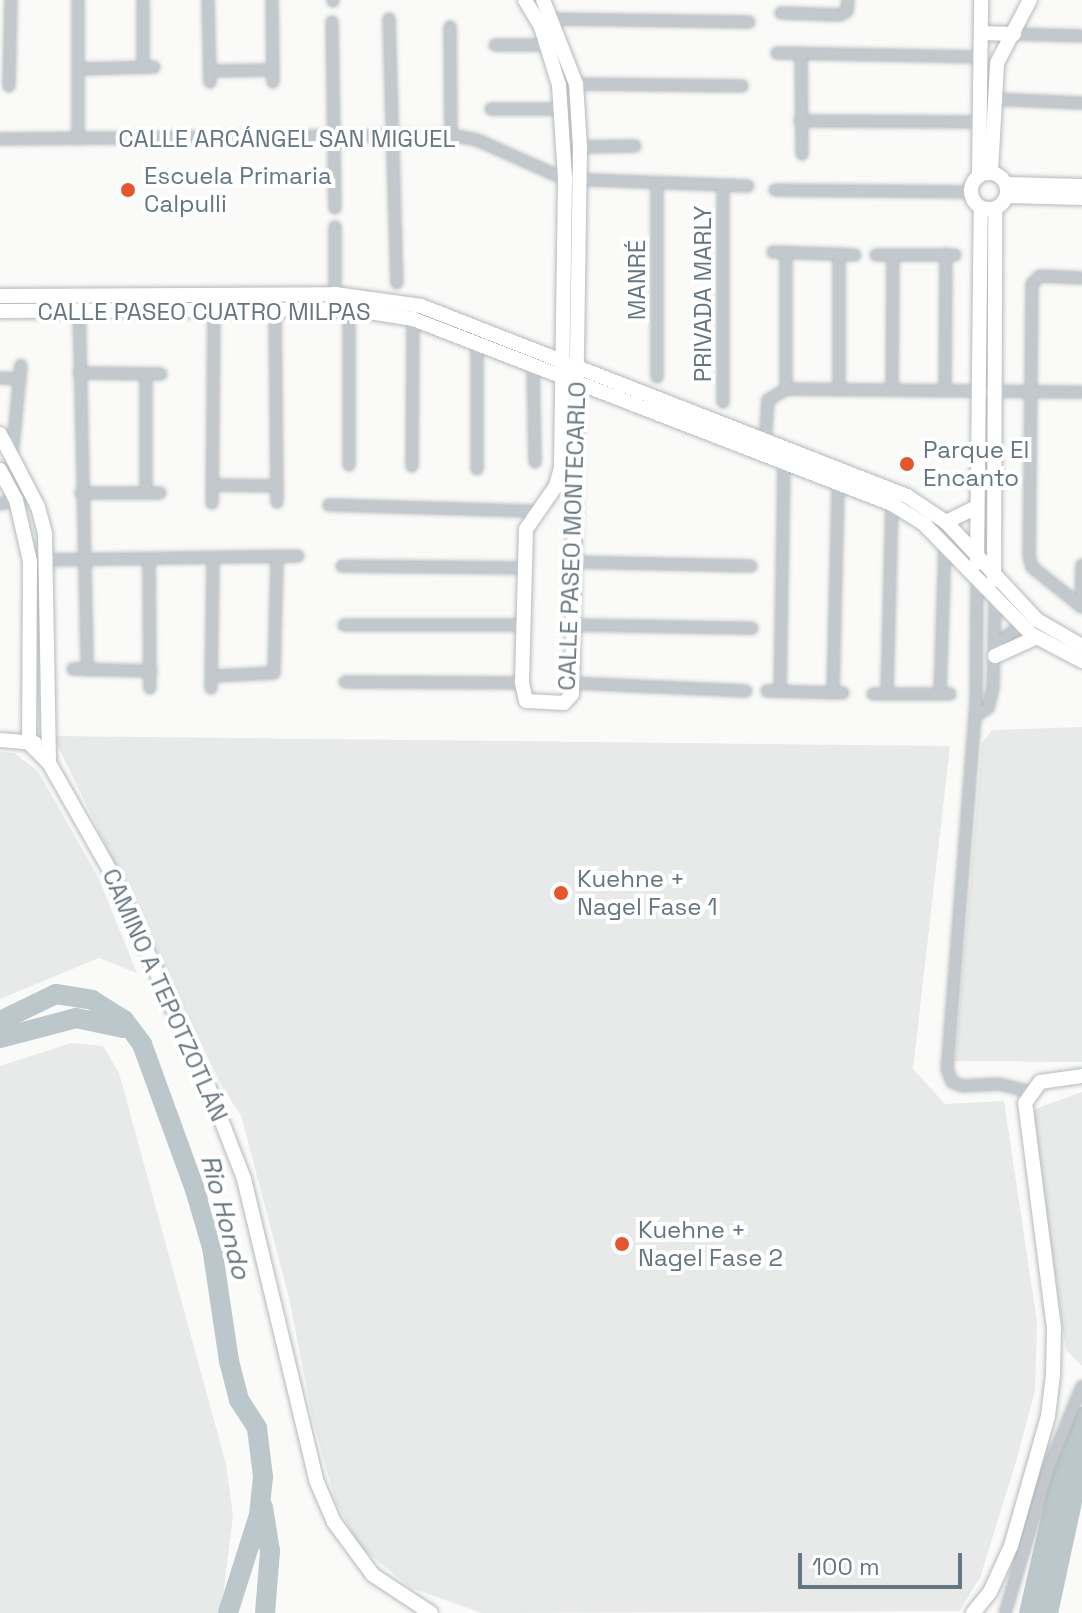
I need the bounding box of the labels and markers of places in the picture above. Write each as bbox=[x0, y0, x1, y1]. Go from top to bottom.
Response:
place label: Escuela Primaria Calpulli bbox=[144, 162, 332, 218]
marker: Escuela Primaria Calpulli bbox=[119, 181, 137, 199]
place label: Parque El Encanto bbox=[923, 436, 1029, 492]
marker: Parque El Encanto bbox=[898, 455, 916, 473]
place label: Kuehne + Nagel Fase 1 bbox=[577, 865, 718, 921]
marker: Kuehne + Nagel Fase 1 bbox=[552, 884, 570, 902]
place label: Kuehne + Nagel Fase 2 bbox=[638, 1216, 783, 1272]
marker: Kuehne + Nagel Fase 2 bbox=[613, 1235, 631, 1253]

